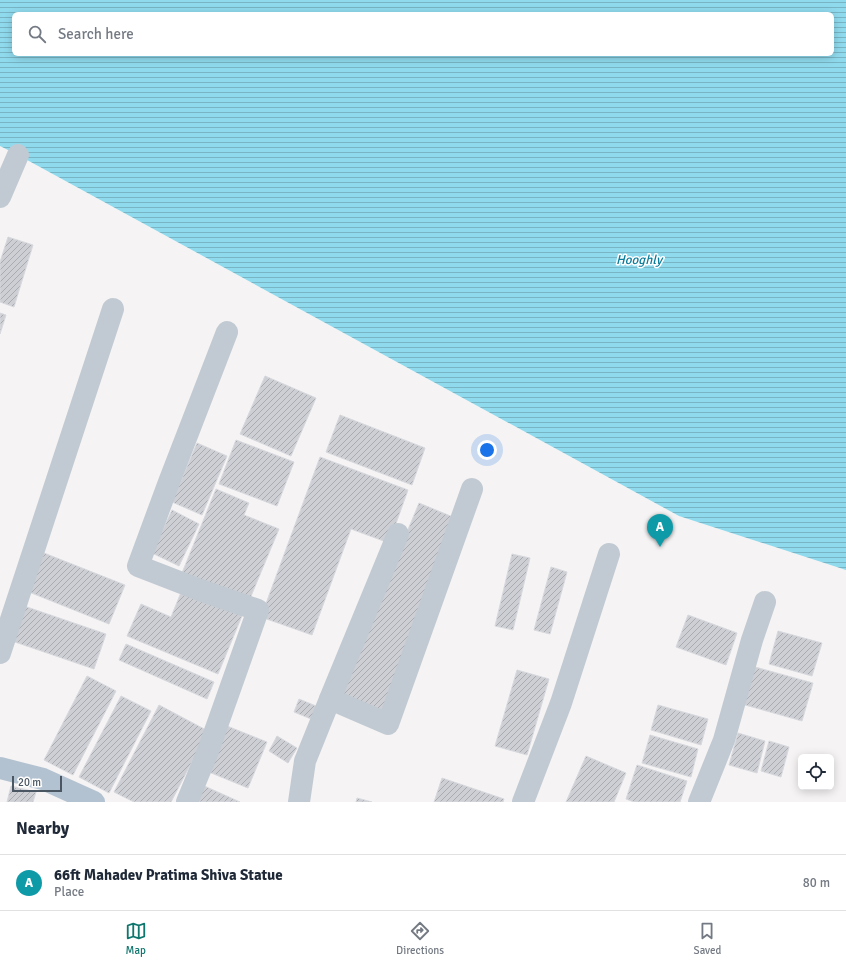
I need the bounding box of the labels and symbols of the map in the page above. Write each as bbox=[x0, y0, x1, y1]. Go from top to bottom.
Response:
water label: Hooghly bbox=[616, 252, 664, 268]
your location bbox=[477, 440, 497, 460]
pin: A bbox=[647, 514, 673, 547]
scale bar bbox=[12, 774, 62, 793]

